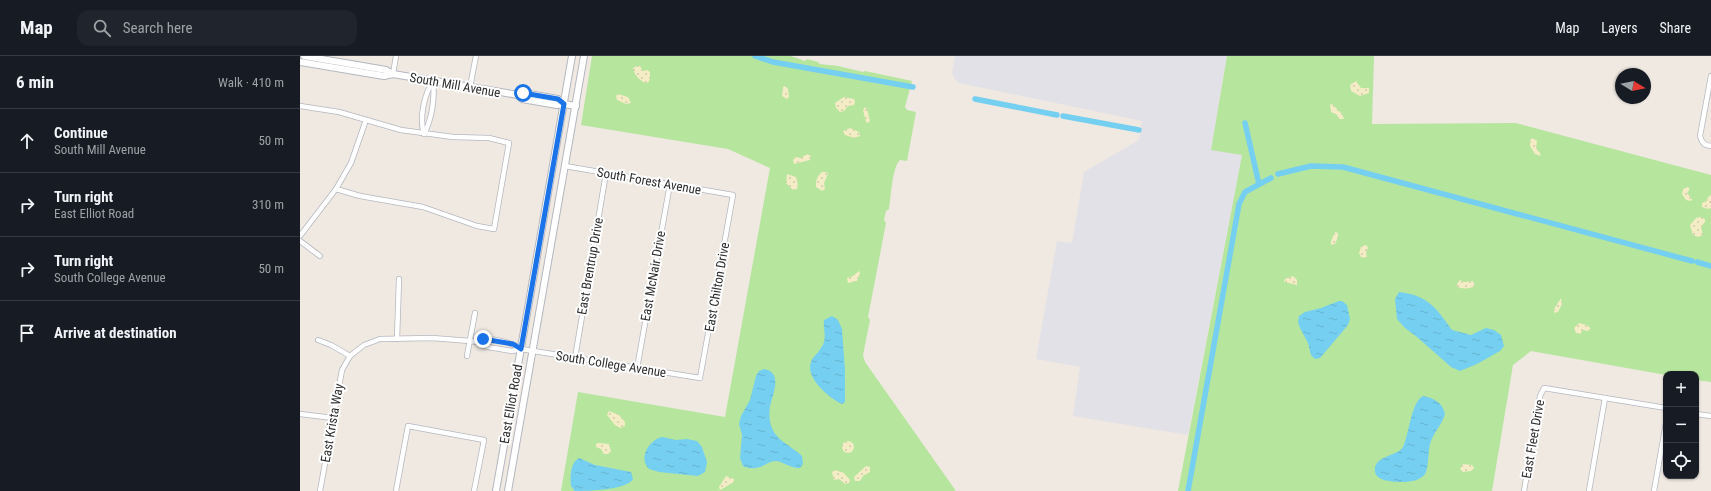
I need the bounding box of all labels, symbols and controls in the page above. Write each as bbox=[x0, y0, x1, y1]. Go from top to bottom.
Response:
search box bbox=[77, 10, 357, 46]
text: Map bbox=[20, 16, 53, 39]
icon: search bbox=[91, 17, 113, 39]
text: Search here bbox=[123, 19, 193, 37]
text: Map bbox=[1555, 20, 1579, 36]
text: Layers bbox=[1601, 20, 1638, 36]
text: Share bbox=[1660, 20, 1691, 36]
north arrow bbox=[1615, 68, 1651, 104]
street label: South Mill Avenue bbox=[408, 70, 502, 100]
text: 6 min bbox=[16, 72, 54, 92]
text: Walk · 410 m bbox=[218, 75, 284, 90]
route start bbox=[514, 84, 532, 102]
text: Continue bbox=[54, 124, 108, 142]
icon: ahead bbox=[16, 130, 38, 152]
text: 50 m bbox=[258, 133, 284, 148]
text: South Mill Avenue bbox=[54, 142, 146, 157]
street label: South Forest Avenue bbox=[596, 164, 702, 198]
text: Turn right bbox=[54, 188, 113, 206]
icon: right bbox=[16, 194, 38, 216]
text: 310 m bbox=[252, 197, 284, 212]
text: East Elliot Road bbox=[54, 206, 134, 221]
street label: East Brentrup Drive bbox=[574, 216, 606, 316]
street label: East McNair Drive bbox=[638, 230, 668, 322]
street label: East Chilton Drive bbox=[702, 241, 732, 333]
text: Turn right bbox=[54, 252, 113, 270]
icon: right bbox=[16, 258, 38, 280]
text: 50 m bbox=[258, 261, 284, 276]
text: South College Avenue bbox=[54, 270, 166, 285]
icon: arrive bbox=[16, 322, 38, 344]
text: Arrive at destination bbox=[54, 324, 177, 342]
route end bbox=[474, 330, 492, 348]
street label: South College Avenue bbox=[555, 348, 667, 380]
street label: East Elliot Road bbox=[497, 363, 525, 445]
map controls bbox=[1663, 371, 1699, 479]
button: + bbox=[1663, 371, 1699, 407]
street label: East Krista Way bbox=[318, 382, 346, 464]
street label: East Fleet Drive bbox=[1519, 398, 1547, 480]
button: − bbox=[1663, 407, 1699, 443]
button: locate bbox=[1663, 443, 1699, 479]

